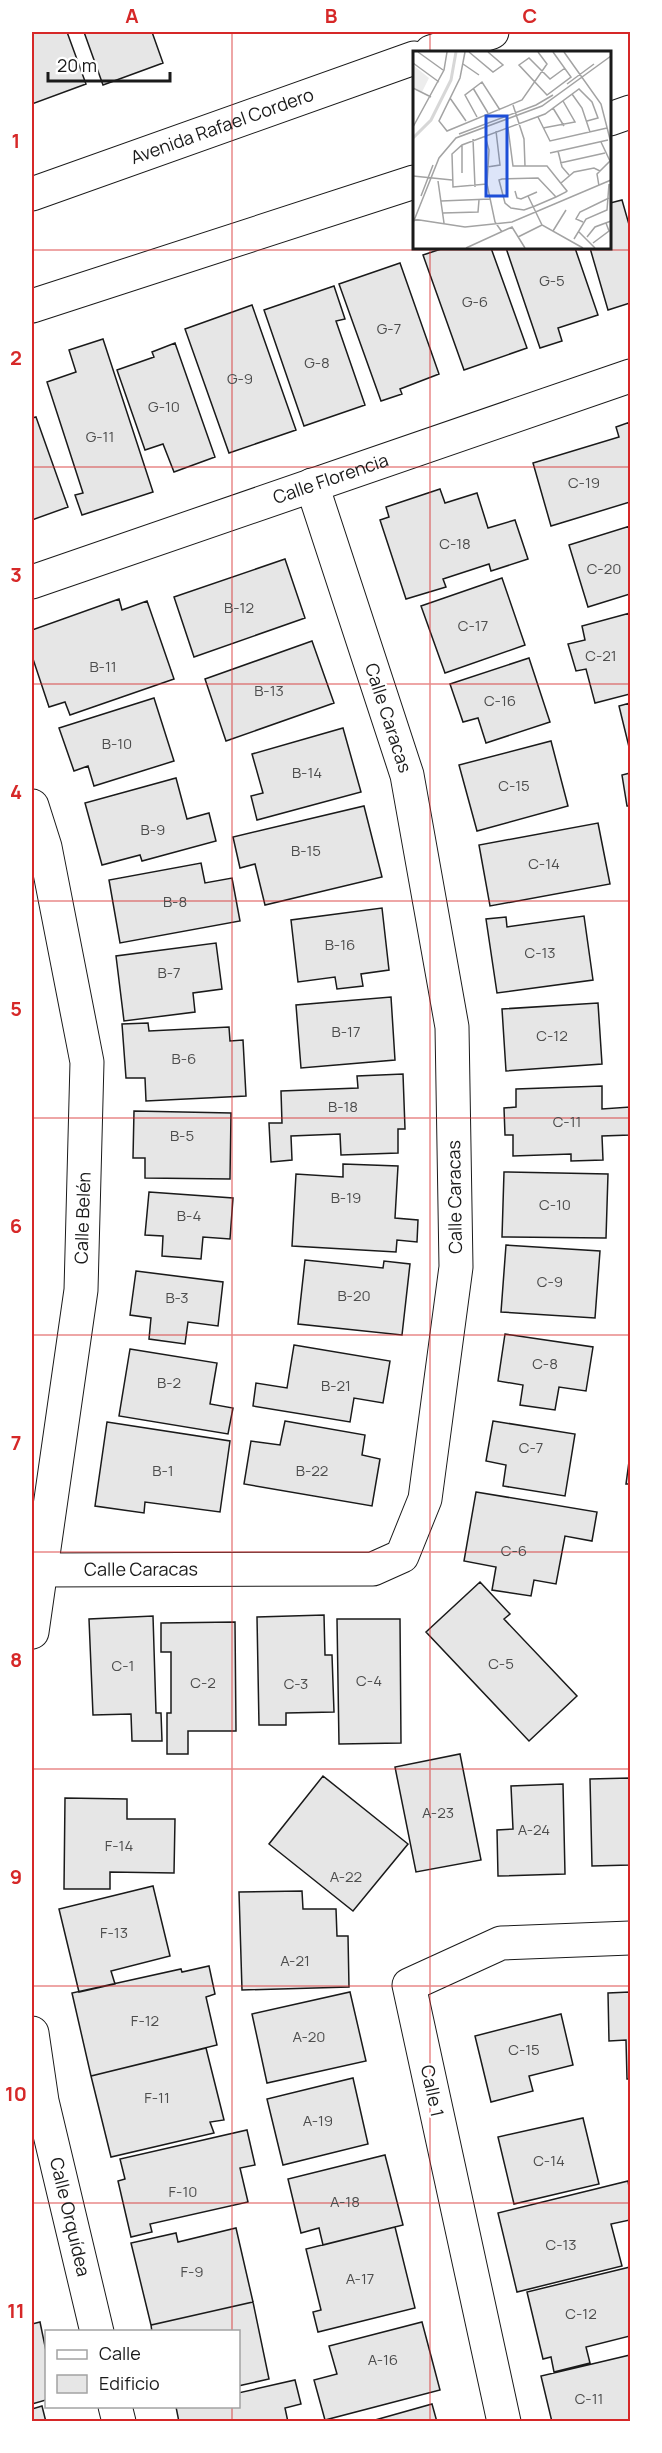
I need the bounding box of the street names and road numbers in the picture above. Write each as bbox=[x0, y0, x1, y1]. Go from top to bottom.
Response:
street label: Avenida Rafael Cordero bbox=[127, 82, 317, 169]
street label: Calle Florencia bbox=[270, 447, 391, 509]
street label: Calle Caracas bbox=[360, 660, 418, 775]
street label: Calle Caracas bbox=[441, 1140, 467, 1254]
street label: Calle Belén bbox=[68, 1172, 96, 1264]
street label: Calle Caracas bbox=[84, 1557, 198, 1581]
street label: Calle 1 bbox=[416, 2063, 450, 2119]
street label: Calle Orquídea bbox=[45, 2155, 96, 2279]

